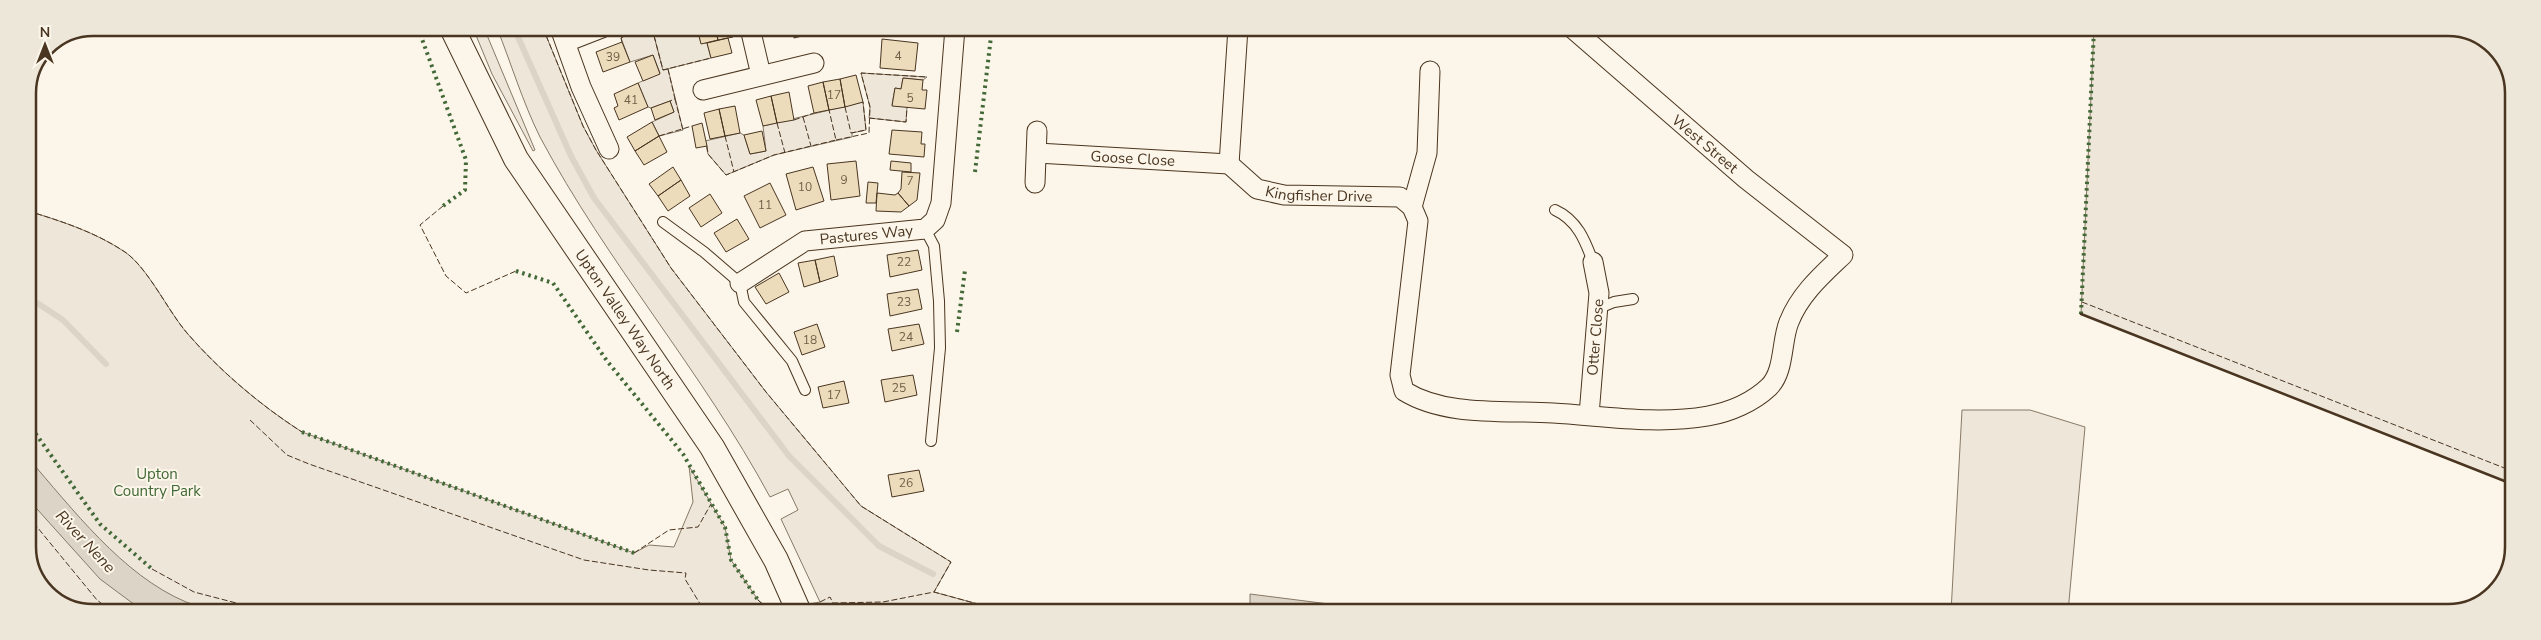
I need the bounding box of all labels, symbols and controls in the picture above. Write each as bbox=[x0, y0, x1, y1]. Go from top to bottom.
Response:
north arrow bbox=[20, 20, 70, 70]
text: N bbox=[40, 23, 50, 42]
house number: 4 bbox=[894, 48, 902, 64]
house number: 39 bbox=[606, 49, 620, 65]
house number: 17 bbox=[827, 87, 841, 103]
house number: 5 bbox=[906, 90, 914, 106]
house number: 41 bbox=[624, 92, 638, 108]
street label: West Street bbox=[1668, 110, 1743, 178]
street label: Goose Close bbox=[1090, 146, 1176, 171]
house number: 9 bbox=[840, 172, 848, 188]
house number: 7 bbox=[906, 173, 914, 189]
house number: 10 bbox=[798, 179, 812, 195]
street label: Kingfisher Drive bbox=[1263, 181, 1373, 207]
house number: 11 bbox=[758, 197, 772, 213]
street label: Pastures Way bbox=[819, 220, 914, 249]
street label: Upton Valley Way North bbox=[570, 246, 680, 394]
house number: 22 bbox=[897, 254, 911, 270]
house number: 23 bbox=[897, 294, 911, 310]
street label: Otter Close bbox=[1582, 298, 1608, 376]
house number: 24 bbox=[899, 329, 913, 345]
house number: 18 bbox=[803, 332, 817, 348]
house number: 25 bbox=[892, 380, 906, 396]
house number: 17 bbox=[827, 387, 841, 403]
park label: Upton Country Park bbox=[113, 464, 201, 501]
house number: 26 bbox=[899, 475, 913, 491]
water label: River Nene bbox=[50, 505, 121, 578]

